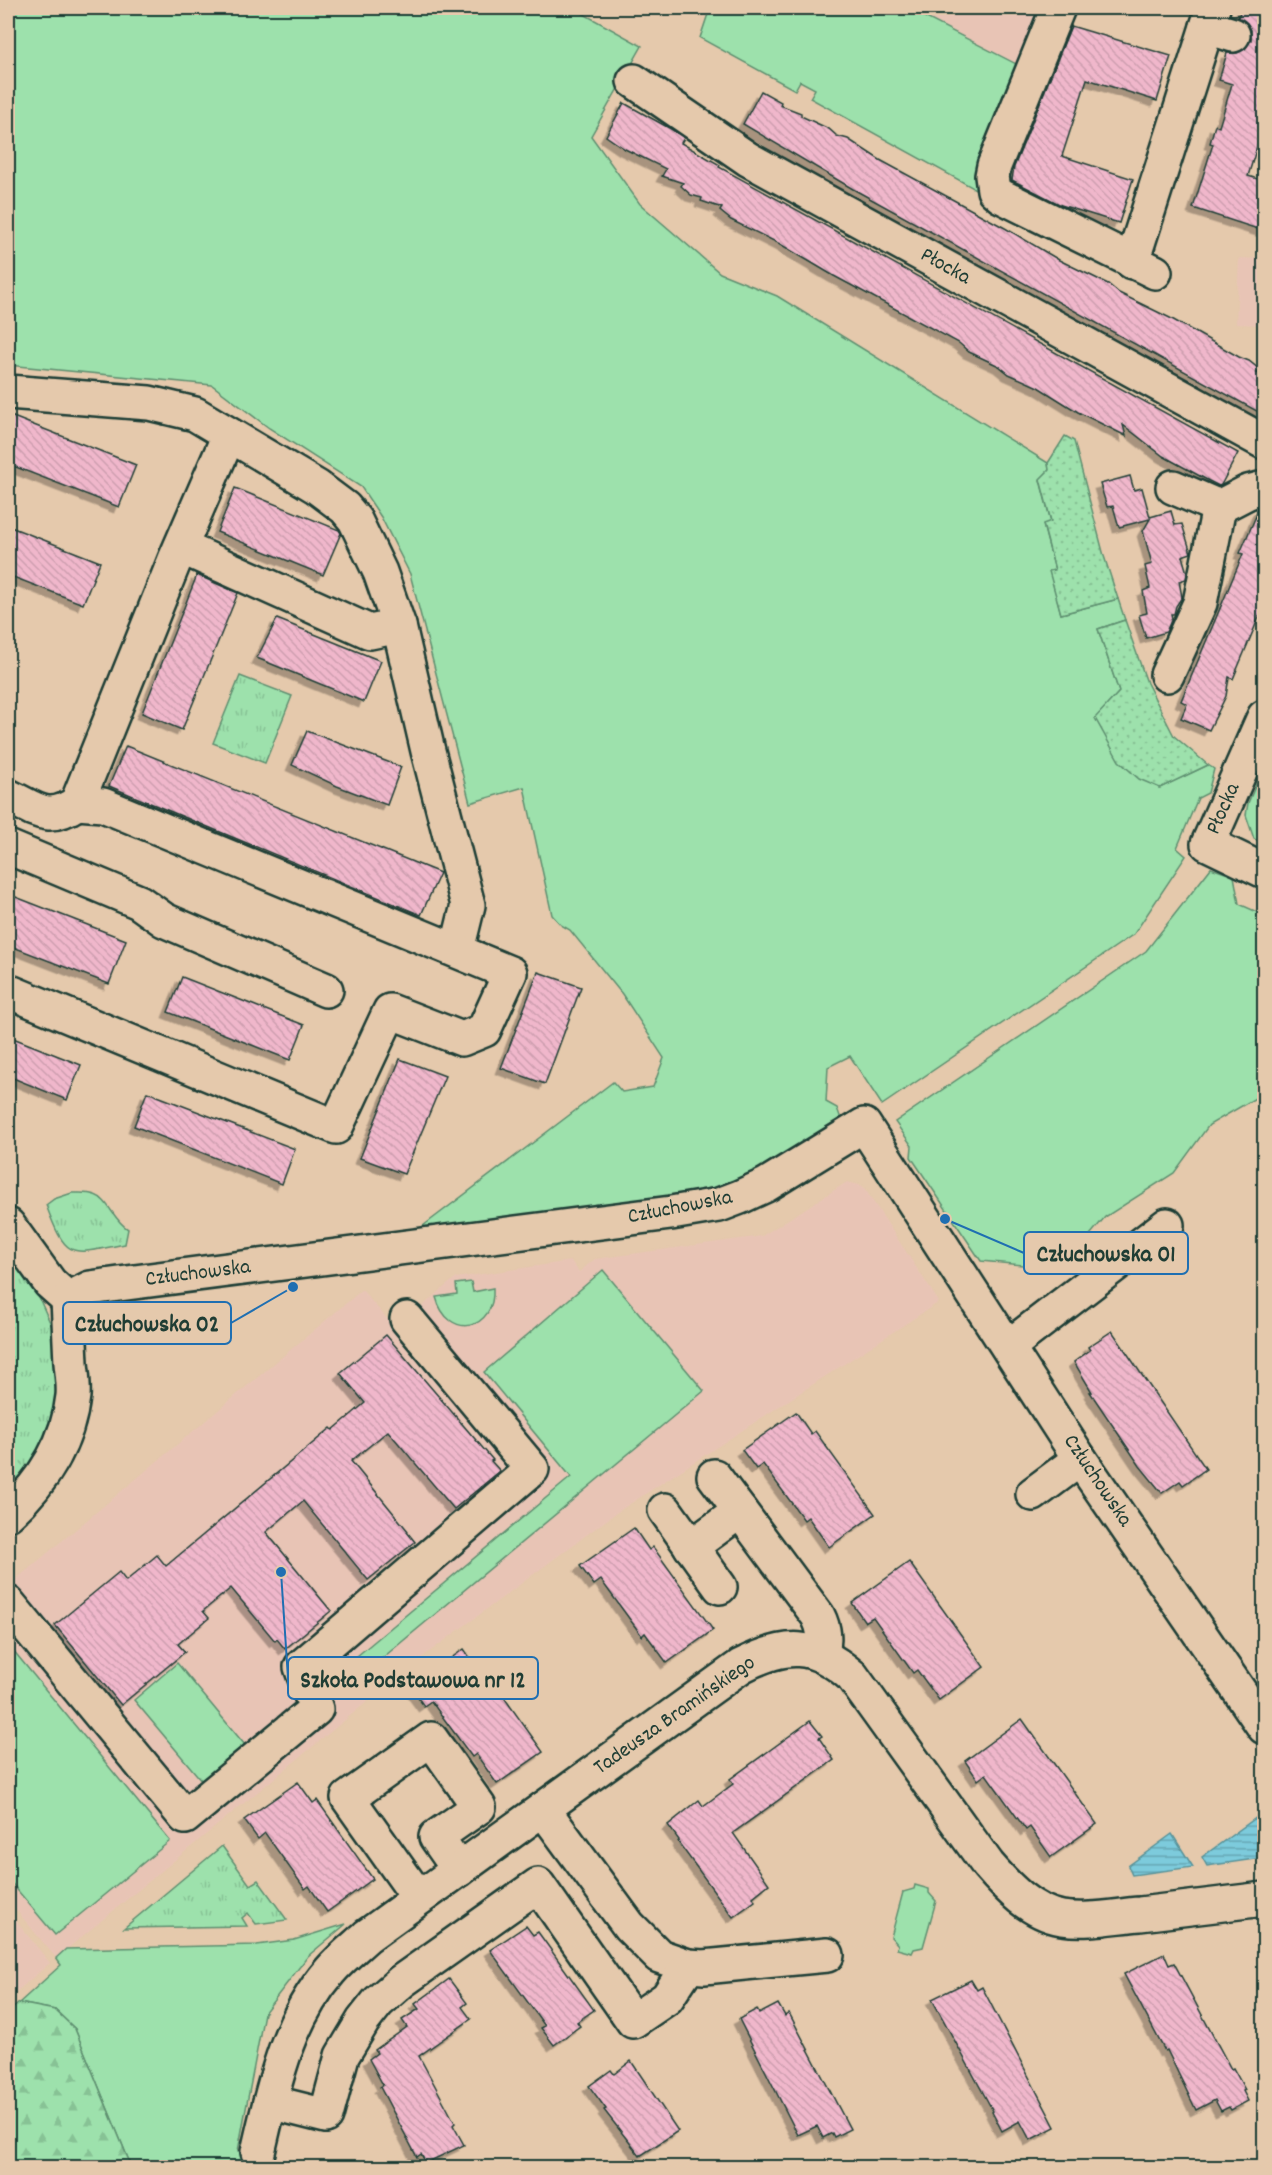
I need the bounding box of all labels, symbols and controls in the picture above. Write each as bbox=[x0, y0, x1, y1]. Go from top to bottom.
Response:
street label: Płocka bbox=[914, 240, 977, 294]
street label: Płocka bbox=[1199, 778, 1249, 840]
street label: Człuchowska bbox=[625, 1183, 736, 1233]
callout: Człuchowska 01 bbox=[1024, 1232, 1188, 1274]
text: Człuchowska 01 bbox=[1036, 1239, 1176, 1273]
street label: Człuchowska bbox=[144, 1252, 253, 1296]
callout: Człuchowska 02 bbox=[63, 1302, 231, 1344]
text: Człuchowska 02 bbox=[75, 1309, 219, 1343]
street label: Człuchowska bbox=[1055, 1428, 1140, 1534]
street label: Tadeusza Bramińskiego bbox=[588, 1648, 762, 1784]
callout: Szkoła Podstawowa nr 12 bbox=[288, 1657, 538, 1699]
text: Szkoła Podstawowa nr 12 bbox=[300, 1665, 526, 1699]

